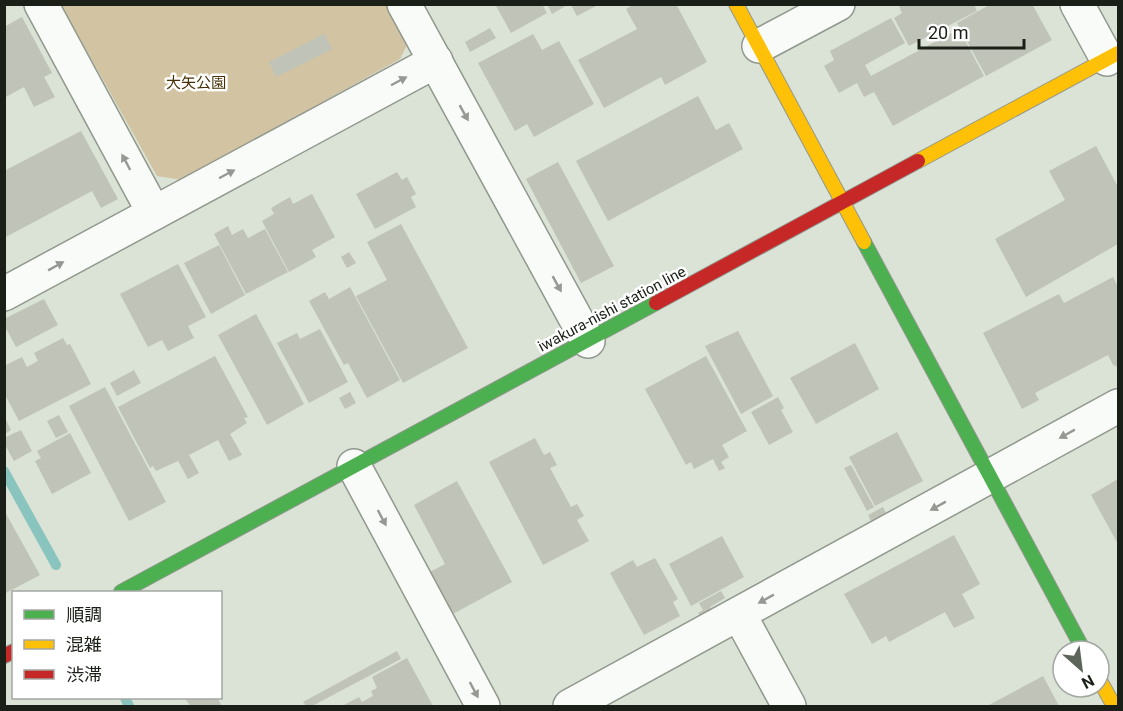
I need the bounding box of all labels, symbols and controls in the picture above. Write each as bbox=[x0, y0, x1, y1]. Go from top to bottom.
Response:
scale bar bbox=[919, 12, 1024, 50]
text: 20 m bbox=[928, 22, 968, 43]
park label: 大矢公園 bbox=[166, 74, 226, 92]
one-way arrow bbox=[391, 76, 408, 86]
one-way arrow bbox=[459, 105, 469, 122]
one-way arrow bbox=[121, 153, 131, 170]
one-way arrow bbox=[219, 169, 236, 179]
one-way arrow bbox=[48, 261, 65, 271]
street label: iwakura-nishi station line bbox=[535, 262, 689, 356]
one-way arrow bbox=[552, 276, 562, 293]
one-way arrow bbox=[1058, 429, 1075, 439]
one-way arrow bbox=[929, 500, 946, 510]
one-way arrow bbox=[377, 510, 387, 527]
legend bbox=[12, 591, 222, 699]
one-way arrow bbox=[758, 594, 775, 604]
text: 順調 bbox=[66, 604, 102, 625]
text: 混雑 bbox=[66, 634, 102, 655]
north arrow bbox=[1051, 639, 1111, 699]
text: 渋滞 bbox=[66, 664, 102, 685]
text: N bbox=[1078, 671, 1097, 693]
one-way arrow bbox=[469, 681, 479, 698]

